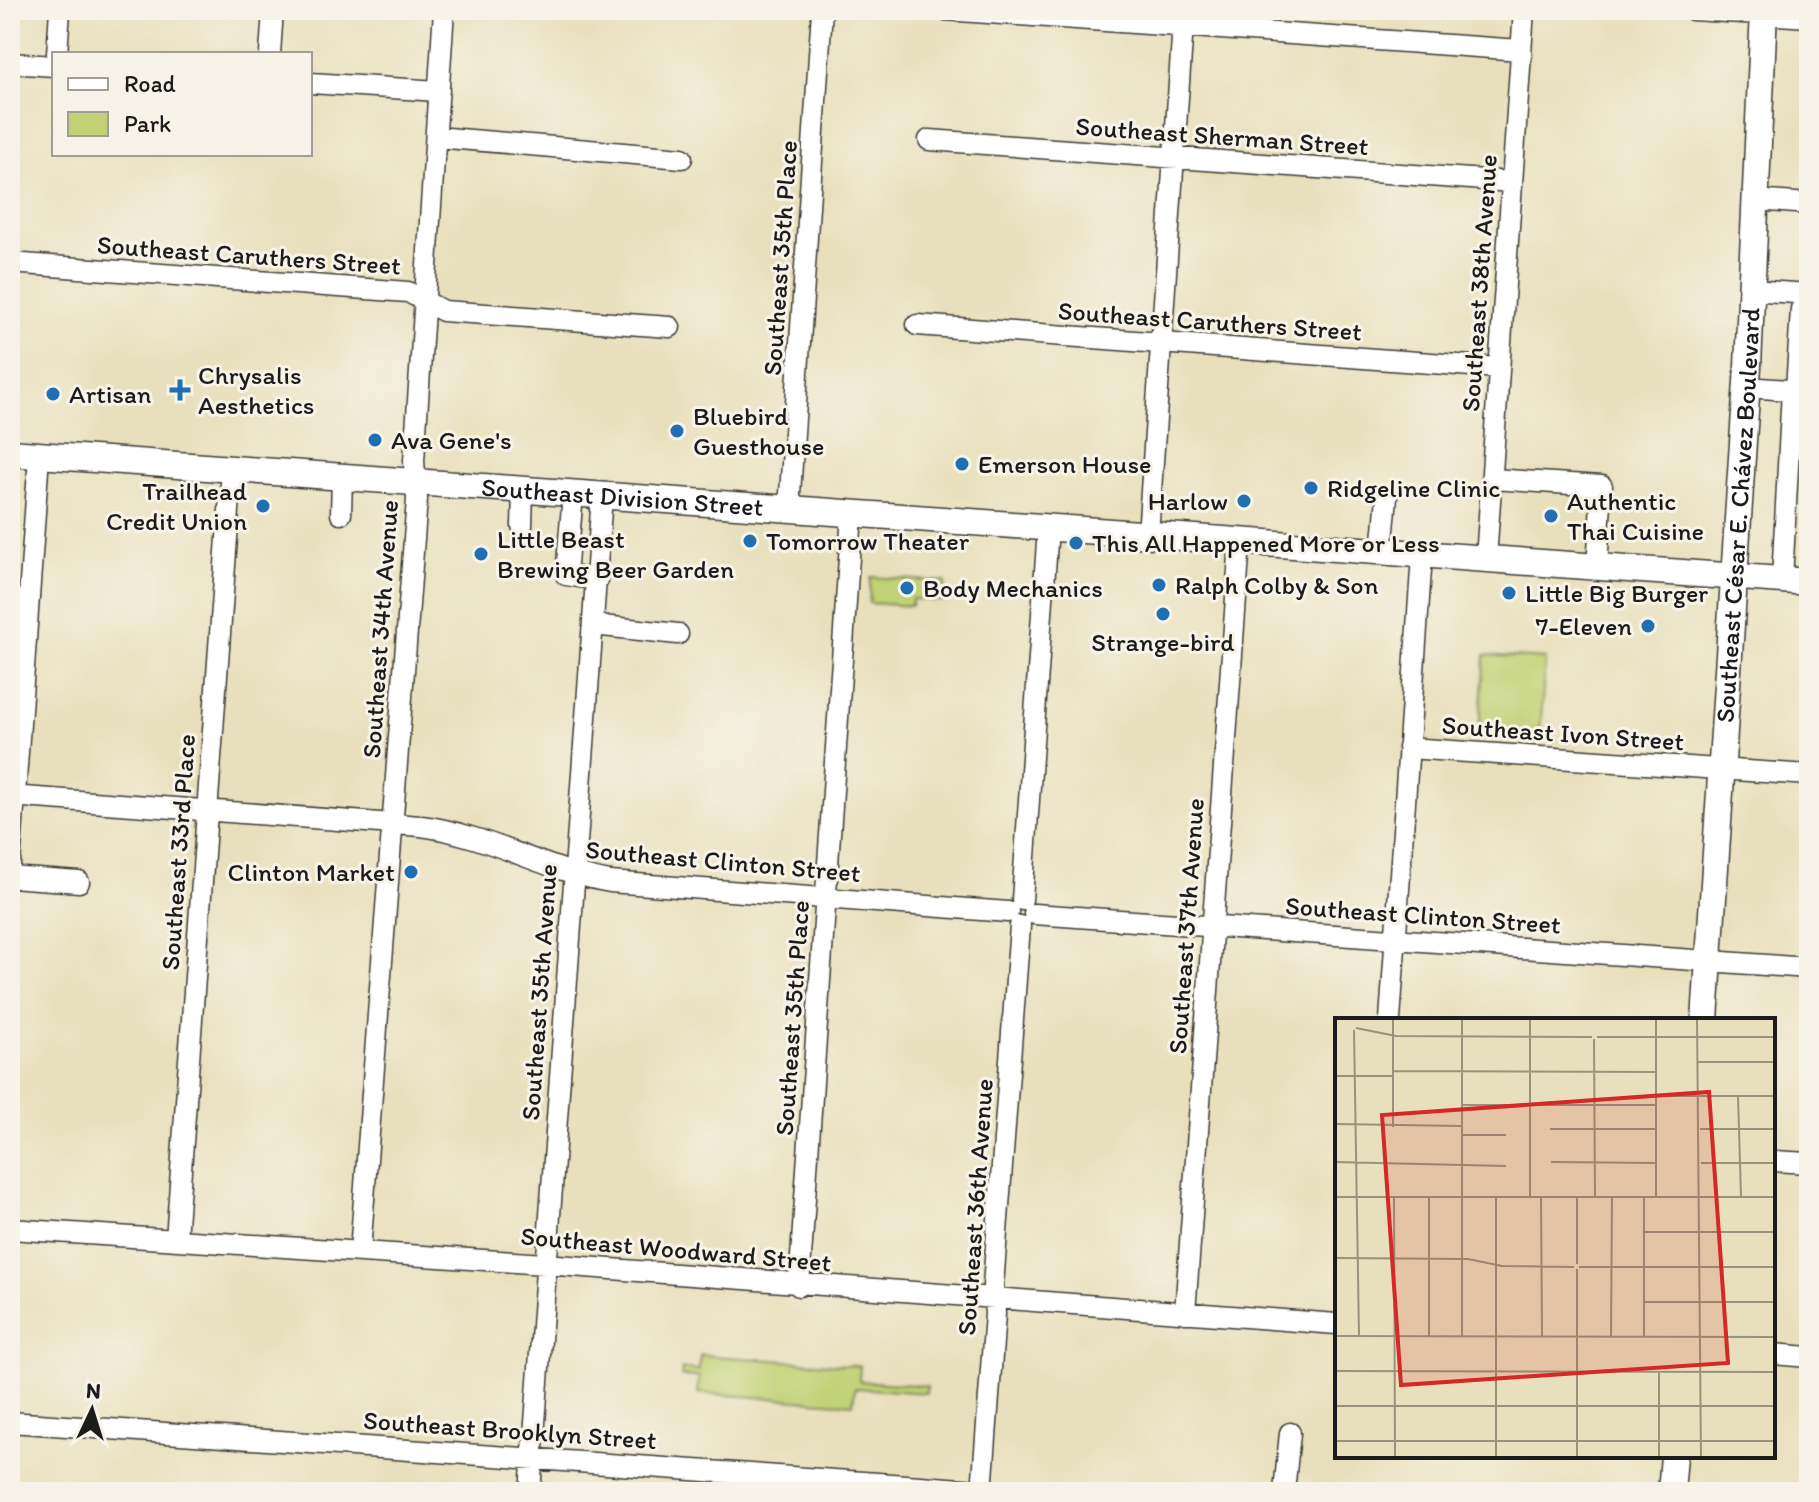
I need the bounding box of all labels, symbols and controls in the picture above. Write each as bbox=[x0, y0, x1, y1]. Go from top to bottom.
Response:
legend bbox=[52, 52, 312, 156]
text: Road bbox=[124, 69, 176, 98]
text: Park bbox=[124, 109, 171, 138]
street label: Southeast Sherman Street bbox=[1075, 110, 1370, 162]
street label: Southeast 35th Place bbox=[756, 139, 804, 377]
street label: Southeast 38th Avenue bbox=[1454, 153, 1504, 413]
street label: Southeast Caruthers Street bbox=[96, 228, 402, 282]
street label: Southeast Caruthers Street bbox=[1057, 294, 1363, 348]
street label: Southeast César E. Chávez Boulevard bbox=[1709, 306, 1767, 724]
place label: Chrysalis Aesthetics bbox=[198, 359, 314, 421]
place label: Artisan bbox=[69, 378, 152, 410]
marker: Chrysalis Aesthetics bbox=[169, 379, 191, 401]
marker: Artisan bbox=[44, 385, 62, 403]
place label: Bluebird Guesthouse bbox=[693, 400, 824, 462]
marker: Bluebird Guesthouse bbox=[668, 422, 686, 440]
place label: Ava Gene's bbox=[391, 424, 512, 456]
marker: Ava Gene's bbox=[366, 431, 384, 449]
place label: Emerson House bbox=[978, 448, 1151, 480]
marker: Emerson House bbox=[953, 455, 971, 473]
street label: Southeast Division Street bbox=[480, 471, 765, 523]
place label: Ridgeline Clinic bbox=[1327, 472, 1500, 504]
place label: Trailhead Credit Union bbox=[106, 475, 248, 537]
marker: Ridgeline Clinic bbox=[1302, 479, 1320, 497]
place label: Harlow bbox=[1148, 485, 1228, 517]
place label: Authentic Thai Cuisine bbox=[1567, 485, 1704, 547]
marker: Harlow bbox=[1235, 492, 1253, 510]
marker: Trailhead Credit Union bbox=[254, 497, 272, 515]
street label: Southeast 34th Avenue bbox=[355, 499, 405, 759]
marker: Authentic Thai Cuisine bbox=[1542, 507, 1560, 525]
place label: Little Beast Brewing Beer Garden bbox=[497, 523, 734, 585]
place label: Tomorrow Theater bbox=[766, 525, 970, 557]
place label: This All Happened More or Less bbox=[1092, 527, 1440, 559]
marker: Tomorrow Theater bbox=[741, 532, 759, 550]
marker: This All Happened More or Less bbox=[1067, 534, 1085, 552]
marker: Little Beast Brewing Beer Garden bbox=[472, 545, 490, 563]
place label: Ralph Colby & Son bbox=[1175, 569, 1379, 601]
place label: Body Mechanics bbox=[923, 572, 1103, 604]
marker: Ralph Colby & Son bbox=[1150, 576, 1168, 594]
place label: Little Big Burger bbox=[1525, 577, 1708, 609]
marker: Body Mechanics bbox=[898, 579, 916, 597]
marker: Little Big Burger bbox=[1500, 584, 1518, 602]
marker: Strange-bird bbox=[1154, 605, 1172, 623]
place label: 7-Eleven bbox=[1535, 610, 1632, 642]
marker: 7-Eleven bbox=[1639, 617, 1657, 635]
place label: Strange-bird bbox=[1091, 626, 1235, 658]
street label: Southeast Ivon Street bbox=[1441, 709, 1686, 757]
street label: Southeast 33rd Place bbox=[154, 733, 202, 971]
street label: Southeast 37th Avenue bbox=[1161, 797, 1211, 1055]
street label: Southeast Clinton Street bbox=[584, 833, 862, 889]
place label: Clinton Market bbox=[228, 856, 395, 888]
marker: Clinton Market bbox=[402, 863, 420, 881]
street label: Southeast 35th Avenue bbox=[514, 863, 564, 1121]
street label: Southeast Clinton Street bbox=[1284, 889, 1562, 941]
street label: Southeast 35th Place bbox=[768, 899, 816, 1137]
inset map bbox=[1335, 1018, 1775, 1458]
street label: Southeast 36th Avenue bbox=[950, 1078, 1000, 1336]
street label: Southeast Woodward Street bbox=[519, 1219, 833, 1279]
north arrow bbox=[52, 1370, 132, 1450]
text: N bbox=[85, 1377, 102, 1405]
street label: Southeast Brooklyn Street bbox=[362, 1404, 658, 1456]

